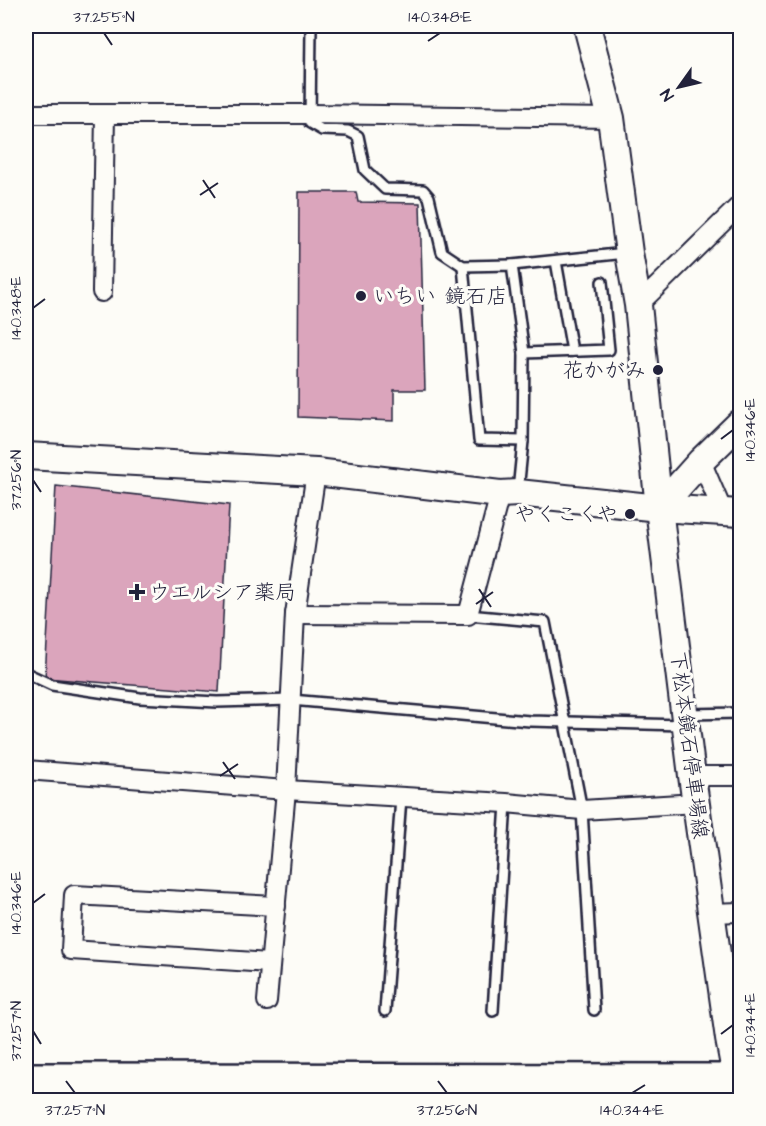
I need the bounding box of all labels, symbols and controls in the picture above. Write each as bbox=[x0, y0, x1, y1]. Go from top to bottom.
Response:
text: 37.255°N bbox=[73, 7, 135, 28]
text: 140.348°E bbox=[408, 7, 472, 28]
north arrow bbox=[649, 57, 709, 117]
text: N bbox=[655, 85, 679, 105]
text: 140.348°E bbox=[6, 276, 27, 340]
place label: いちい 鏡石店 bbox=[373, 282, 507, 311]
marker: いちい 鏡石店 bbox=[354, 289, 368, 303]
place label: 花かがみ bbox=[562, 356, 646, 385]
marker: 花かがみ bbox=[651, 363, 665, 377]
text: 140.346°E bbox=[740, 398, 761, 462]
text: 37.256°N bbox=[6, 450, 27, 510]
place label: やくこくや bbox=[514, 500, 618, 529]
marker: やくこくや bbox=[623, 507, 637, 521]
place label: ウエルシア薬局 bbox=[149, 578, 296, 607]
marker: ウエルシア薬局 bbox=[130, 585, 144, 599]
street label: 下松本鏡石停車場線 bbox=[663, 649, 715, 841]
text: 140.346°E bbox=[6, 871, 27, 935]
text: 140.344°E bbox=[740, 993, 761, 1057]
text: 37.257°N bbox=[6, 1001, 27, 1061]
text: 37.257°N bbox=[45, 1100, 105, 1121]
text: 37.256°N bbox=[417, 1100, 477, 1121]
text: 140.344°E bbox=[600, 1100, 664, 1121]

